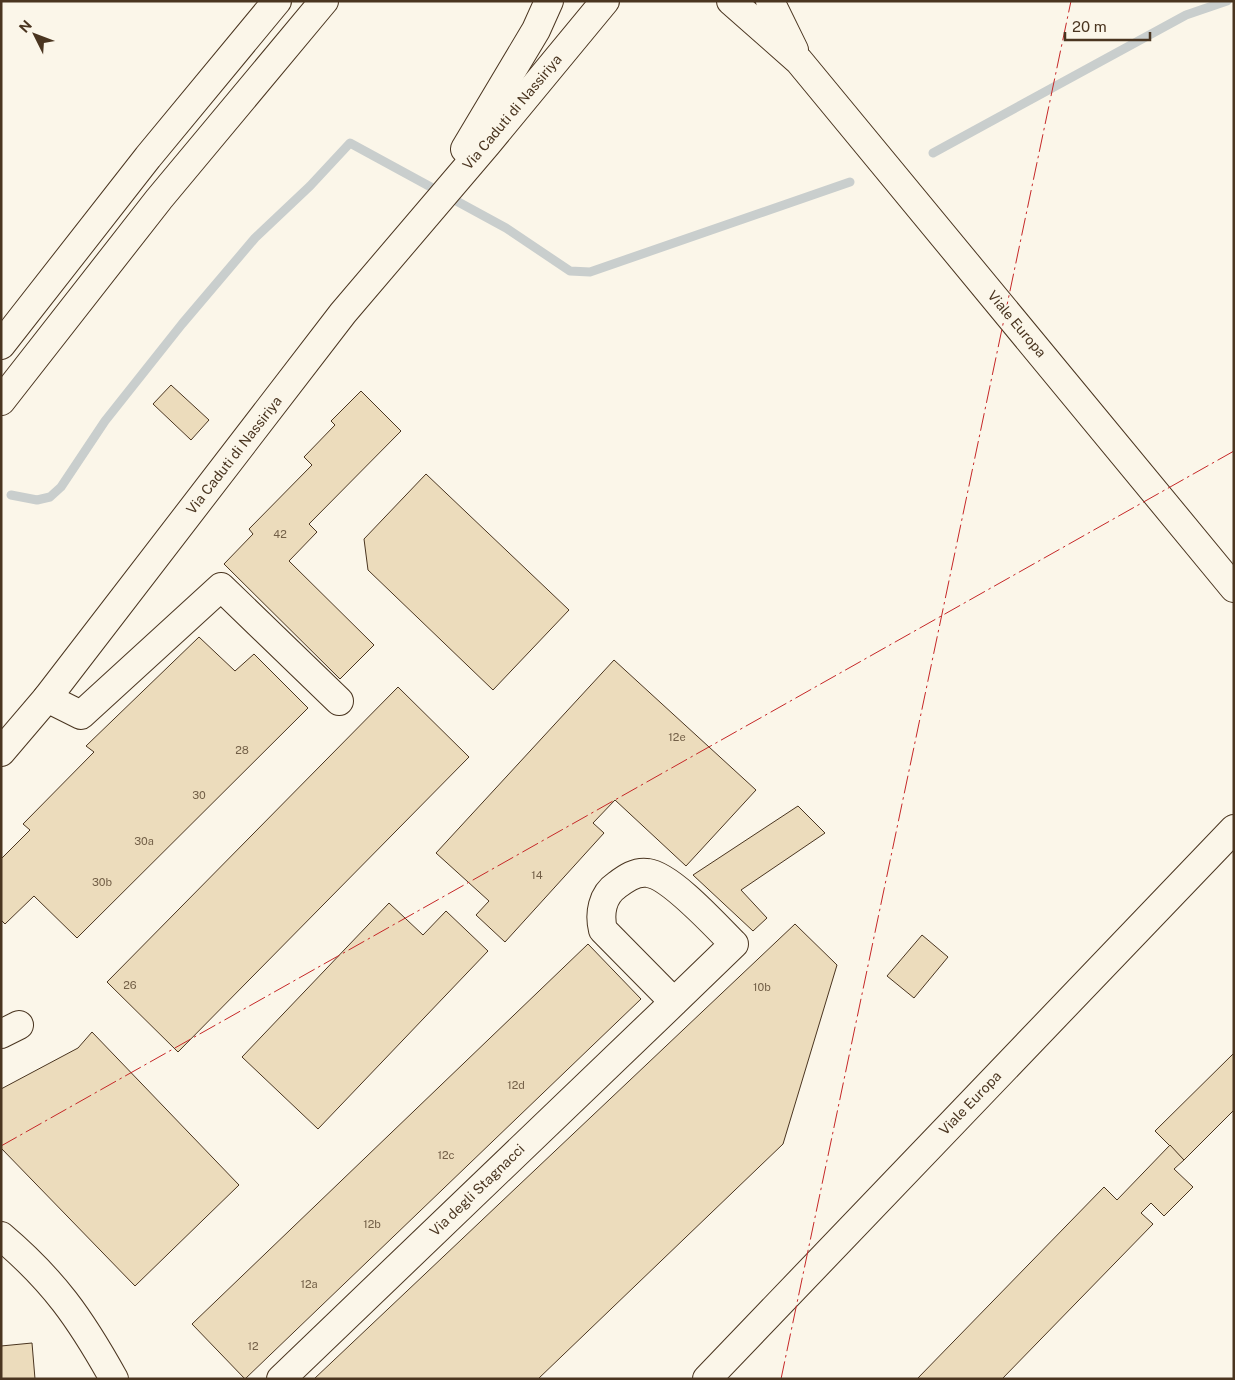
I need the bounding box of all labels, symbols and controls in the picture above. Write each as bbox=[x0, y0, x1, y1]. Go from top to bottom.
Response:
north arrow bbox=[10, 10, 60, 60]
scale bar bbox=[1065, 10, 1150, 42]
text: N bbox=[16, 17, 35, 36]
text: 20 m bbox=[1072, 18, 1107, 35]
street label: Via Caduti di Nassiriya bbox=[459, 51, 565, 173]
street label: Viale Europa bbox=[985, 288, 1049, 360]
street label: Via Caduti di Nassiriya bbox=[183, 393, 285, 517]
house number: 42 bbox=[273, 528, 287, 540]
house number: 12e bbox=[668, 731, 686, 743]
house number: 28 bbox=[235, 744, 249, 756]
house number: 30 bbox=[192, 789, 206, 801]
house number: 30a bbox=[134, 835, 154, 847]
house number: 14 bbox=[531, 869, 543, 881]
house number: 30b bbox=[92, 876, 113, 888]
house number: 26 bbox=[123, 979, 137, 991]
house number: 10b bbox=[753, 981, 771, 993]
street label: Viale Europa bbox=[936, 1068, 1004, 1138]
house number: 12d bbox=[507, 1079, 525, 1091]
street label: Via degli Stagnacci bbox=[426, 1141, 528, 1239]
house number: 12c bbox=[437, 1149, 455, 1161]
house number: 12b bbox=[363, 1218, 381, 1230]
house number: 12a bbox=[300, 1278, 318, 1290]
house number: 12 bbox=[247, 1340, 259, 1352]

